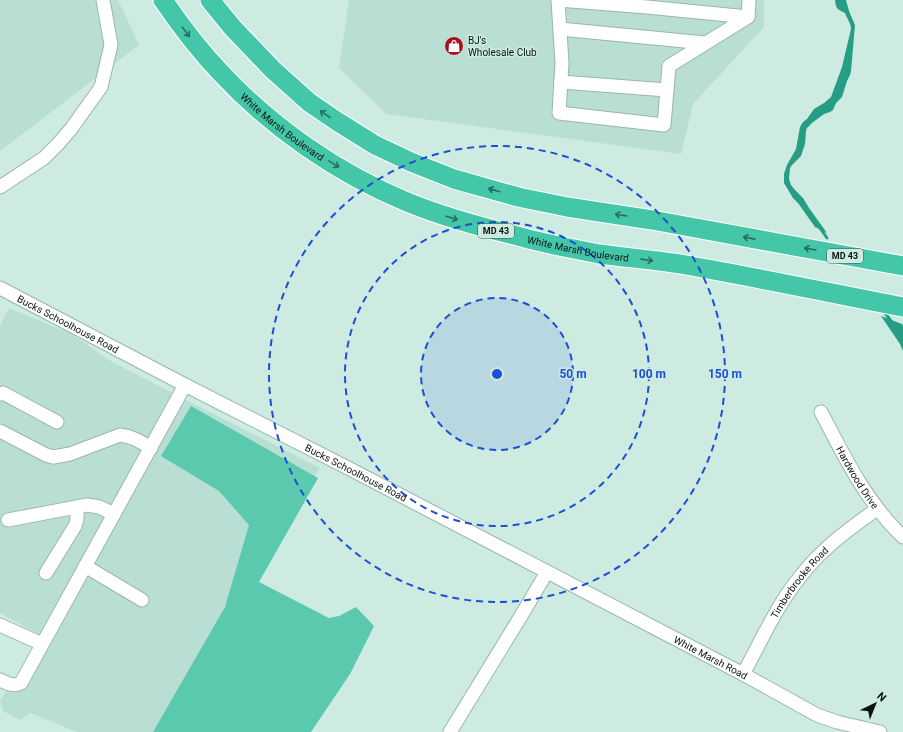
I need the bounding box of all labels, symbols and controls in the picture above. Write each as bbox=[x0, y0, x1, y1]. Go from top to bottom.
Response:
one-way arrow bbox=[182, 26, 190, 37]
shop icon: BJ's Wholesale Club bbox=[443, 35, 465, 57]
place label: BJ's Wholesale Club bbox=[468, 35, 537, 58]
street label: White Marsh Boulevard bbox=[238, 91, 326, 163]
one-way arrow bbox=[320, 110, 331, 118]
one-way arrow bbox=[328, 161, 340, 169]
one-way arrow bbox=[487, 186, 500, 193]
one-way arrow bbox=[615, 211, 628, 219]
one-way arrow bbox=[445, 215, 457, 223]
road number: MD 43 bbox=[478, 224, 514, 238]
street label: White Marsh Boulevard bbox=[526, 234, 629, 264]
one-way arrow bbox=[743, 234, 756, 242]
one-way arrow bbox=[803, 245, 816, 253]
road number: MD 43 bbox=[827, 249, 863, 263]
one-way arrow bbox=[640, 256, 653, 264]
street label: Bucks Schoolhouse Road bbox=[15, 293, 121, 355]
centre of rings bbox=[490, 367, 504, 381]
text: 50 m bbox=[559, 367, 587, 381]
text: 100 m bbox=[632, 367, 666, 381]
text: 150 m bbox=[708, 367, 742, 381]
street label: Bucks Schoolhouse Road bbox=[303, 442, 409, 504]
street label: Hardwood Drive bbox=[834, 445, 881, 511]
street label: Timberbrooke Road bbox=[769, 545, 831, 620]
street label: White Marsh Road bbox=[672, 634, 749, 681]
north arrow bbox=[855, 684, 895, 724]
text: N bbox=[874, 690, 889, 705]

